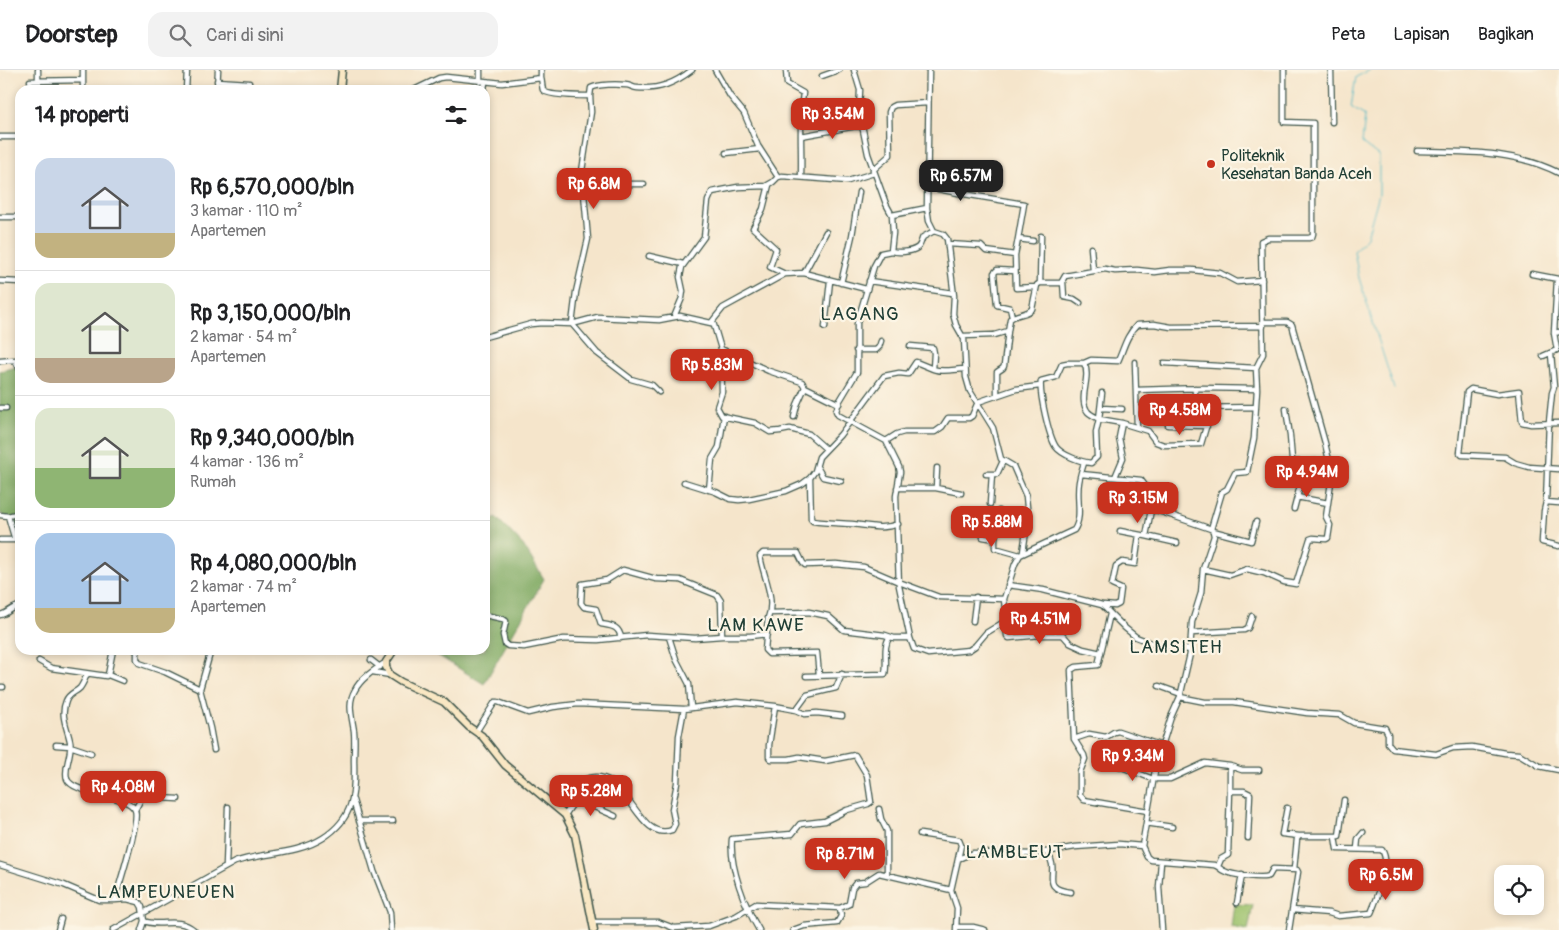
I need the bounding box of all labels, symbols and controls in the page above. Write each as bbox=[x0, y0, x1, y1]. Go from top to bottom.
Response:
search box bbox=[148, 12, 498, 57]
text: Doorstep bbox=[25, 20, 118, 49]
icon: search bbox=[166, 21, 194, 49]
text: Cari di sini bbox=[206, 23, 283, 47]
text: Peta bbox=[1331, 23, 1365, 46]
text: Lapisan bbox=[1393, 23, 1450, 46]
text: Bagikan bbox=[1478, 23, 1534, 46]
pin: Rp 3.54M bbox=[781, 98, 885, 140]
icon: filters bbox=[442, 101, 470, 129]
text: 14 properti bbox=[35, 102, 128, 129]
text: Rp 3.54M bbox=[802, 104, 864, 124]
place label: Politeknik Kesehatan Banda Aceh bbox=[1221, 146, 1372, 184]
marker: Politeknik Kesehatan Banda Aceh bbox=[1205, 158, 1217, 170]
pin: Rp 6.57M bbox=[909, 160, 1013, 202]
text: Rp 6.57M bbox=[930, 166, 992, 186]
pin: Rp 6.8M bbox=[548, 168, 640, 210]
text: Rp 6,570,000/bln bbox=[190, 174, 354, 201]
text: Rp 6.8M bbox=[568, 174, 620, 194]
icon: home bbox=[75, 178, 135, 238]
text: 3 kamar · 110 m² bbox=[190, 201, 303, 221]
text: Apartemen bbox=[190, 221, 266, 241]
text: Rp 3,150,000/bln bbox=[190, 300, 351, 327]
district label: LAGANG bbox=[820, 302, 900, 326]
icon: home bbox=[75, 303, 135, 363]
text: 2 kamar · 54 m² bbox=[190, 327, 297, 347]
text: Apartemen bbox=[190, 347, 266, 367]
pin: Rp 5.83M bbox=[660, 348, 764, 391]
text: Rp 5.83M bbox=[682, 355, 742, 375]
pin: Rp 4.58M bbox=[1128, 394, 1232, 436]
text: Rp 4.58M bbox=[1149, 400, 1211, 420]
text: Rp 9,340,000/bln bbox=[190, 425, 354, 452]
icon: home bbox=[75, 428, 135, 488]
text: 4 kamar · 136 m² bbox=[190, 452, 304, 472]
pin: Rp 4.94M bbox=[1255, 456, 1359, 498]
text: Rp 4.94M bbox=[1276, 462, 1338, 482]
text: Rumah bbox=[190, 472, 236, 492]
pin: Rp 3.15M bbox=[1086, 482, 1190, 524]
text: Rp 3.15M bbox=[1108, 488, 1168, 508]
pin: Rp 5.88M bbox=[940, 506, 1044, 548]
text: Rp 5.88M bbox=[962, 512, 1022, 532]
text: Rp 4,080,000/bln bbox=[190, 550, 357, 577]
icon: home bbox=[75, 553, 135, 613]
text: 2 kamar · 74 m² bbox=[190, 577, 297, 597]
text: Apartemen bbox=[190, 597, 266, 617]
pin: Rp 4.51M bbox=[988, 602, 1092, 645]
text: Rp 4.51M bbox=[1010, 609, 1070, 629]
district label: LAM KAWE bbox=[707, 613, 805, 637]
district label: LAMSITEH bbox=[1129, 635, 1223, 659]
pin: Rp 9.34M bbox=[1081, 740, 1185, 782]
text: Rp 9.34M bbox=[1102, 746, 1164, 766]
pin: Rp 4.08M bbox=[71, 770, 175, 813]
pin: Rp 5.28M bbox=[539, 774, 643, 817]
text: Rp 4.08M bbox=[91, 777, 155, 797]
text: Rp 5.28M bbox=[561, 781, 622, 801]
pin: Rp 8.71M bbox=[793, 838, 897, 880]
district label: LAMBLEUT bbox=[965, 840, 1065, 864]
text: Rp 8.71M bbox=[816, 844, 874, 864]
pin: Rp 6.5M bbox=[1340, 858, 1432, 901]
text: Rp 6.5M bbox=[1359, 865, 1413, 885]
map controls bbox=[1494, 865, 1544, 915]
button: locate bbox=[1494, 865, 1544, 915]
district label: LAMPEUNEUEN bbox=[96, 880, 236, 904]

